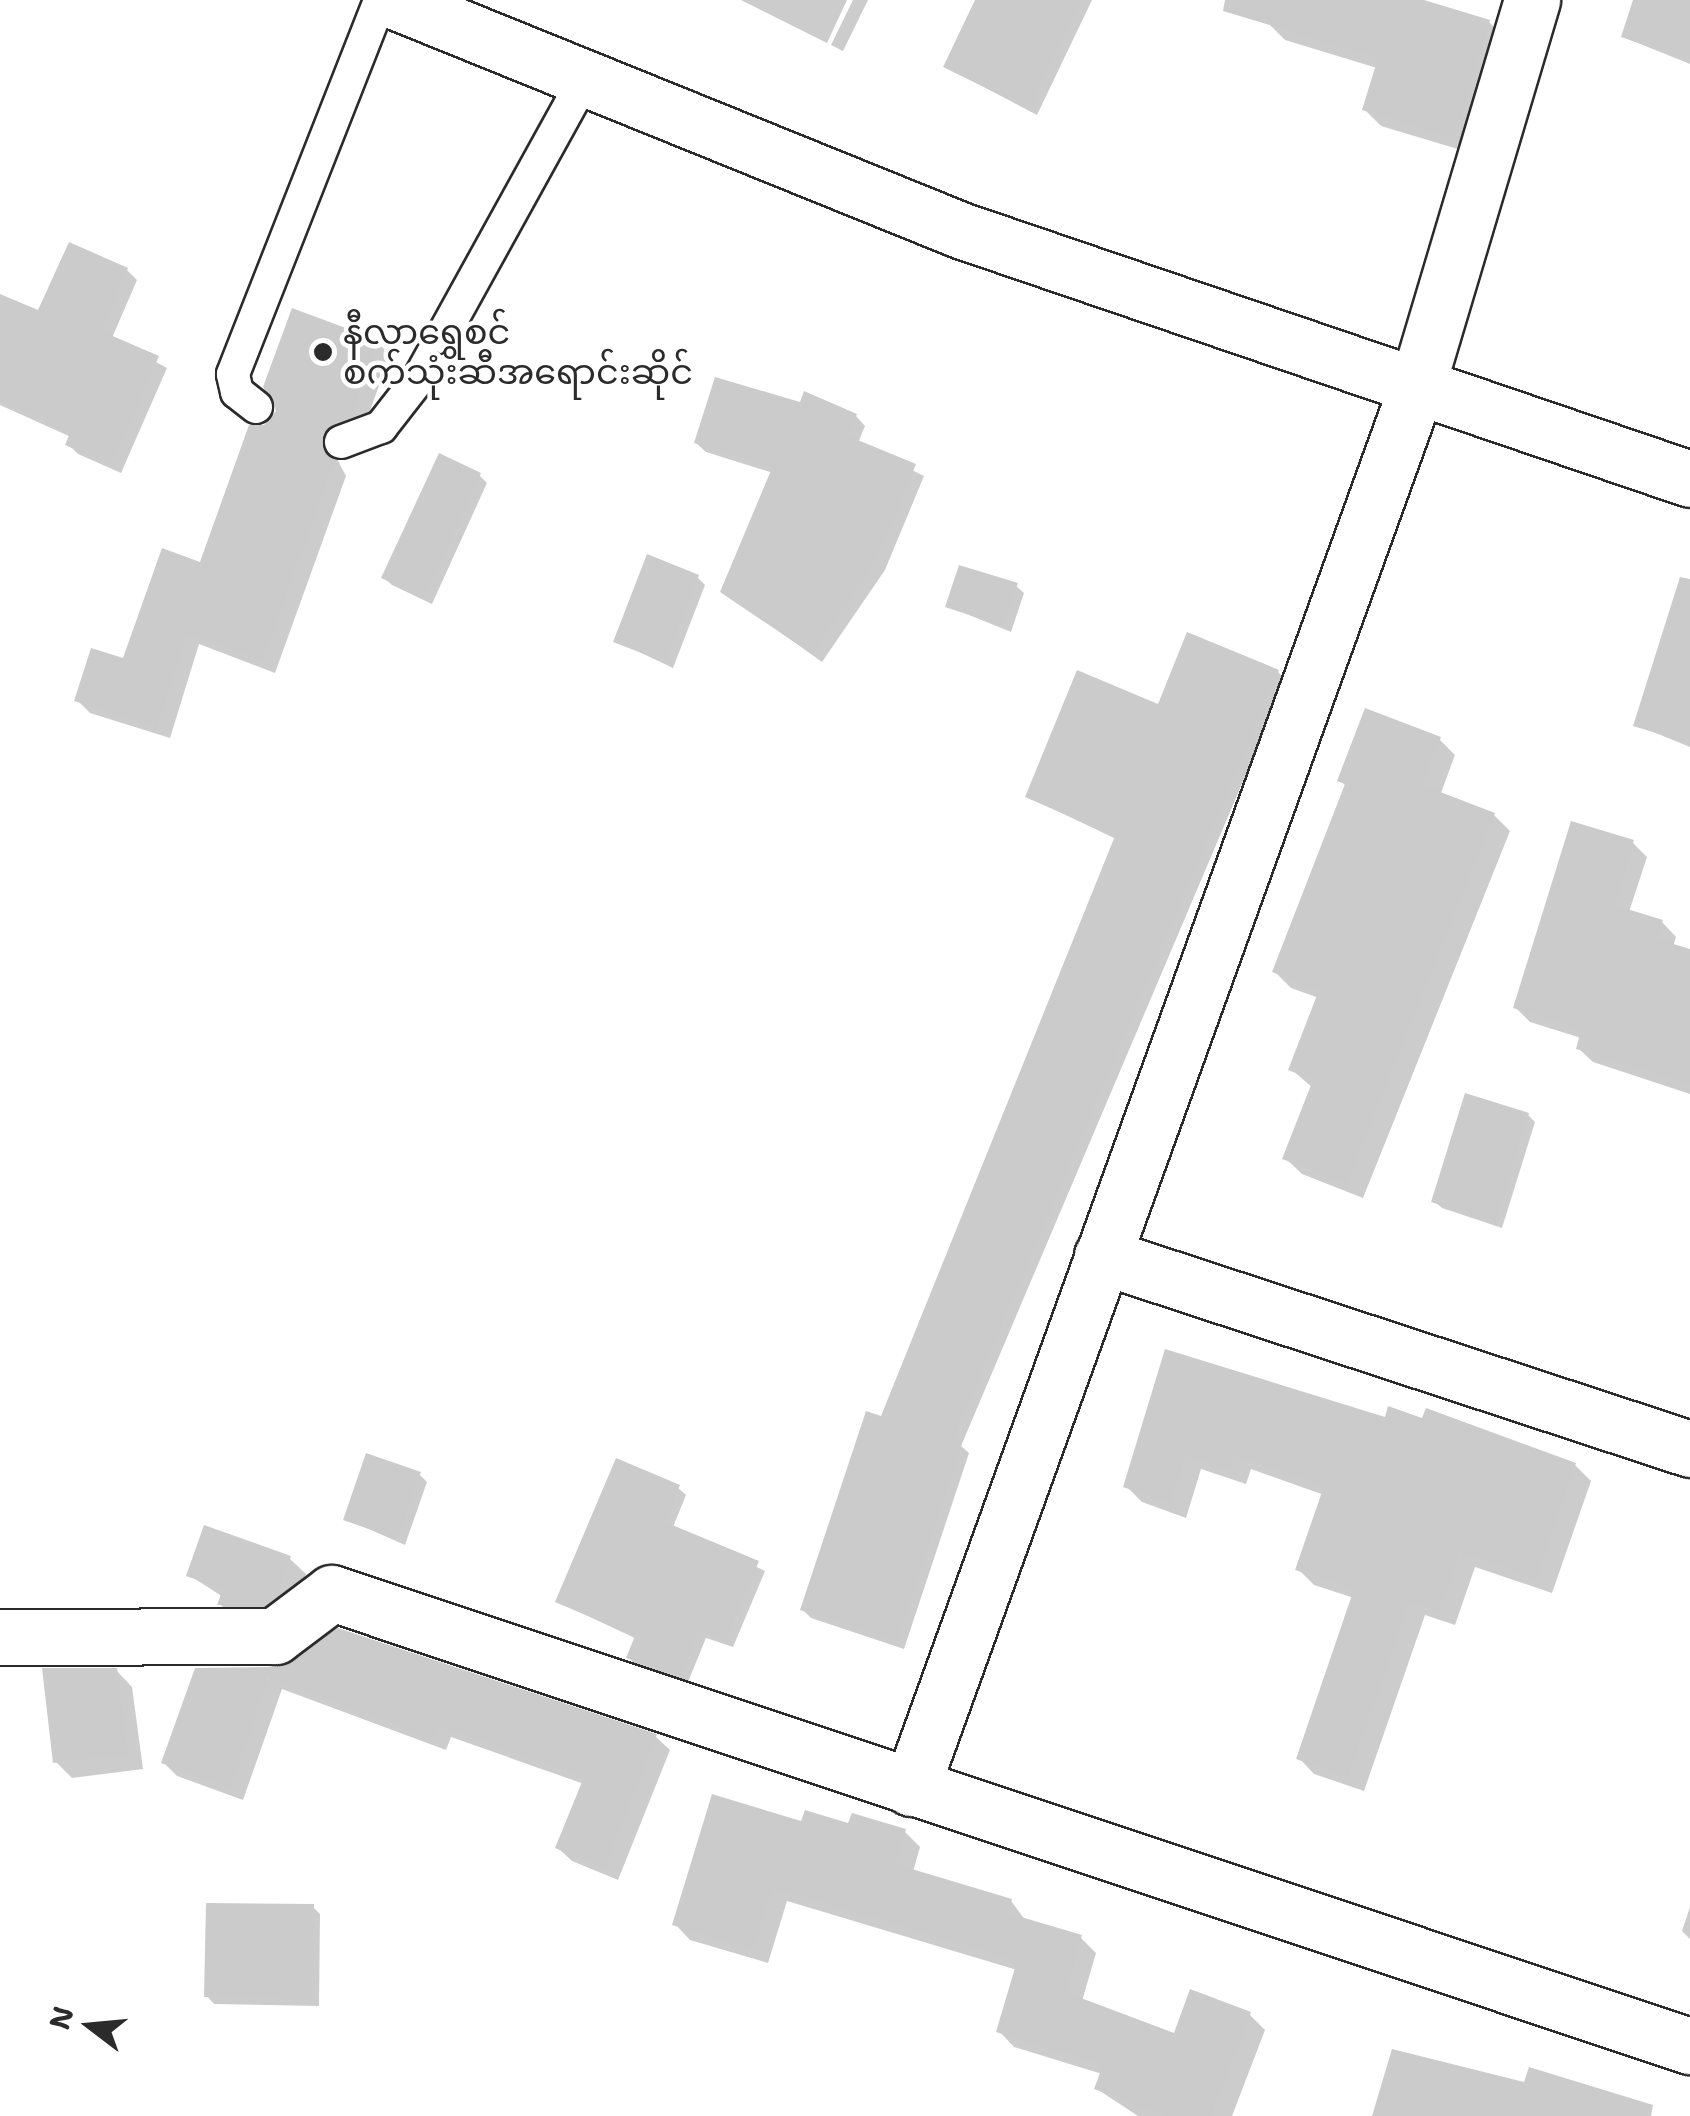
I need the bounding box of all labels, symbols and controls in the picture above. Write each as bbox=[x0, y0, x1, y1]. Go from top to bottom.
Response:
place label: နီလာရွှေစင် စက်သုံးဆီအရောင်းဆိုင် bbox=[343, 311, 693, 393]
marker: နီလာရွှေစင် စက်သုံးဆီအရောင်းဆိုင် bbox=[312, 341, 334, 363]
north arrow bbox=[40, 1976, 140, 2076]
text: N bbox=[40, 2002, 82, 2034]

